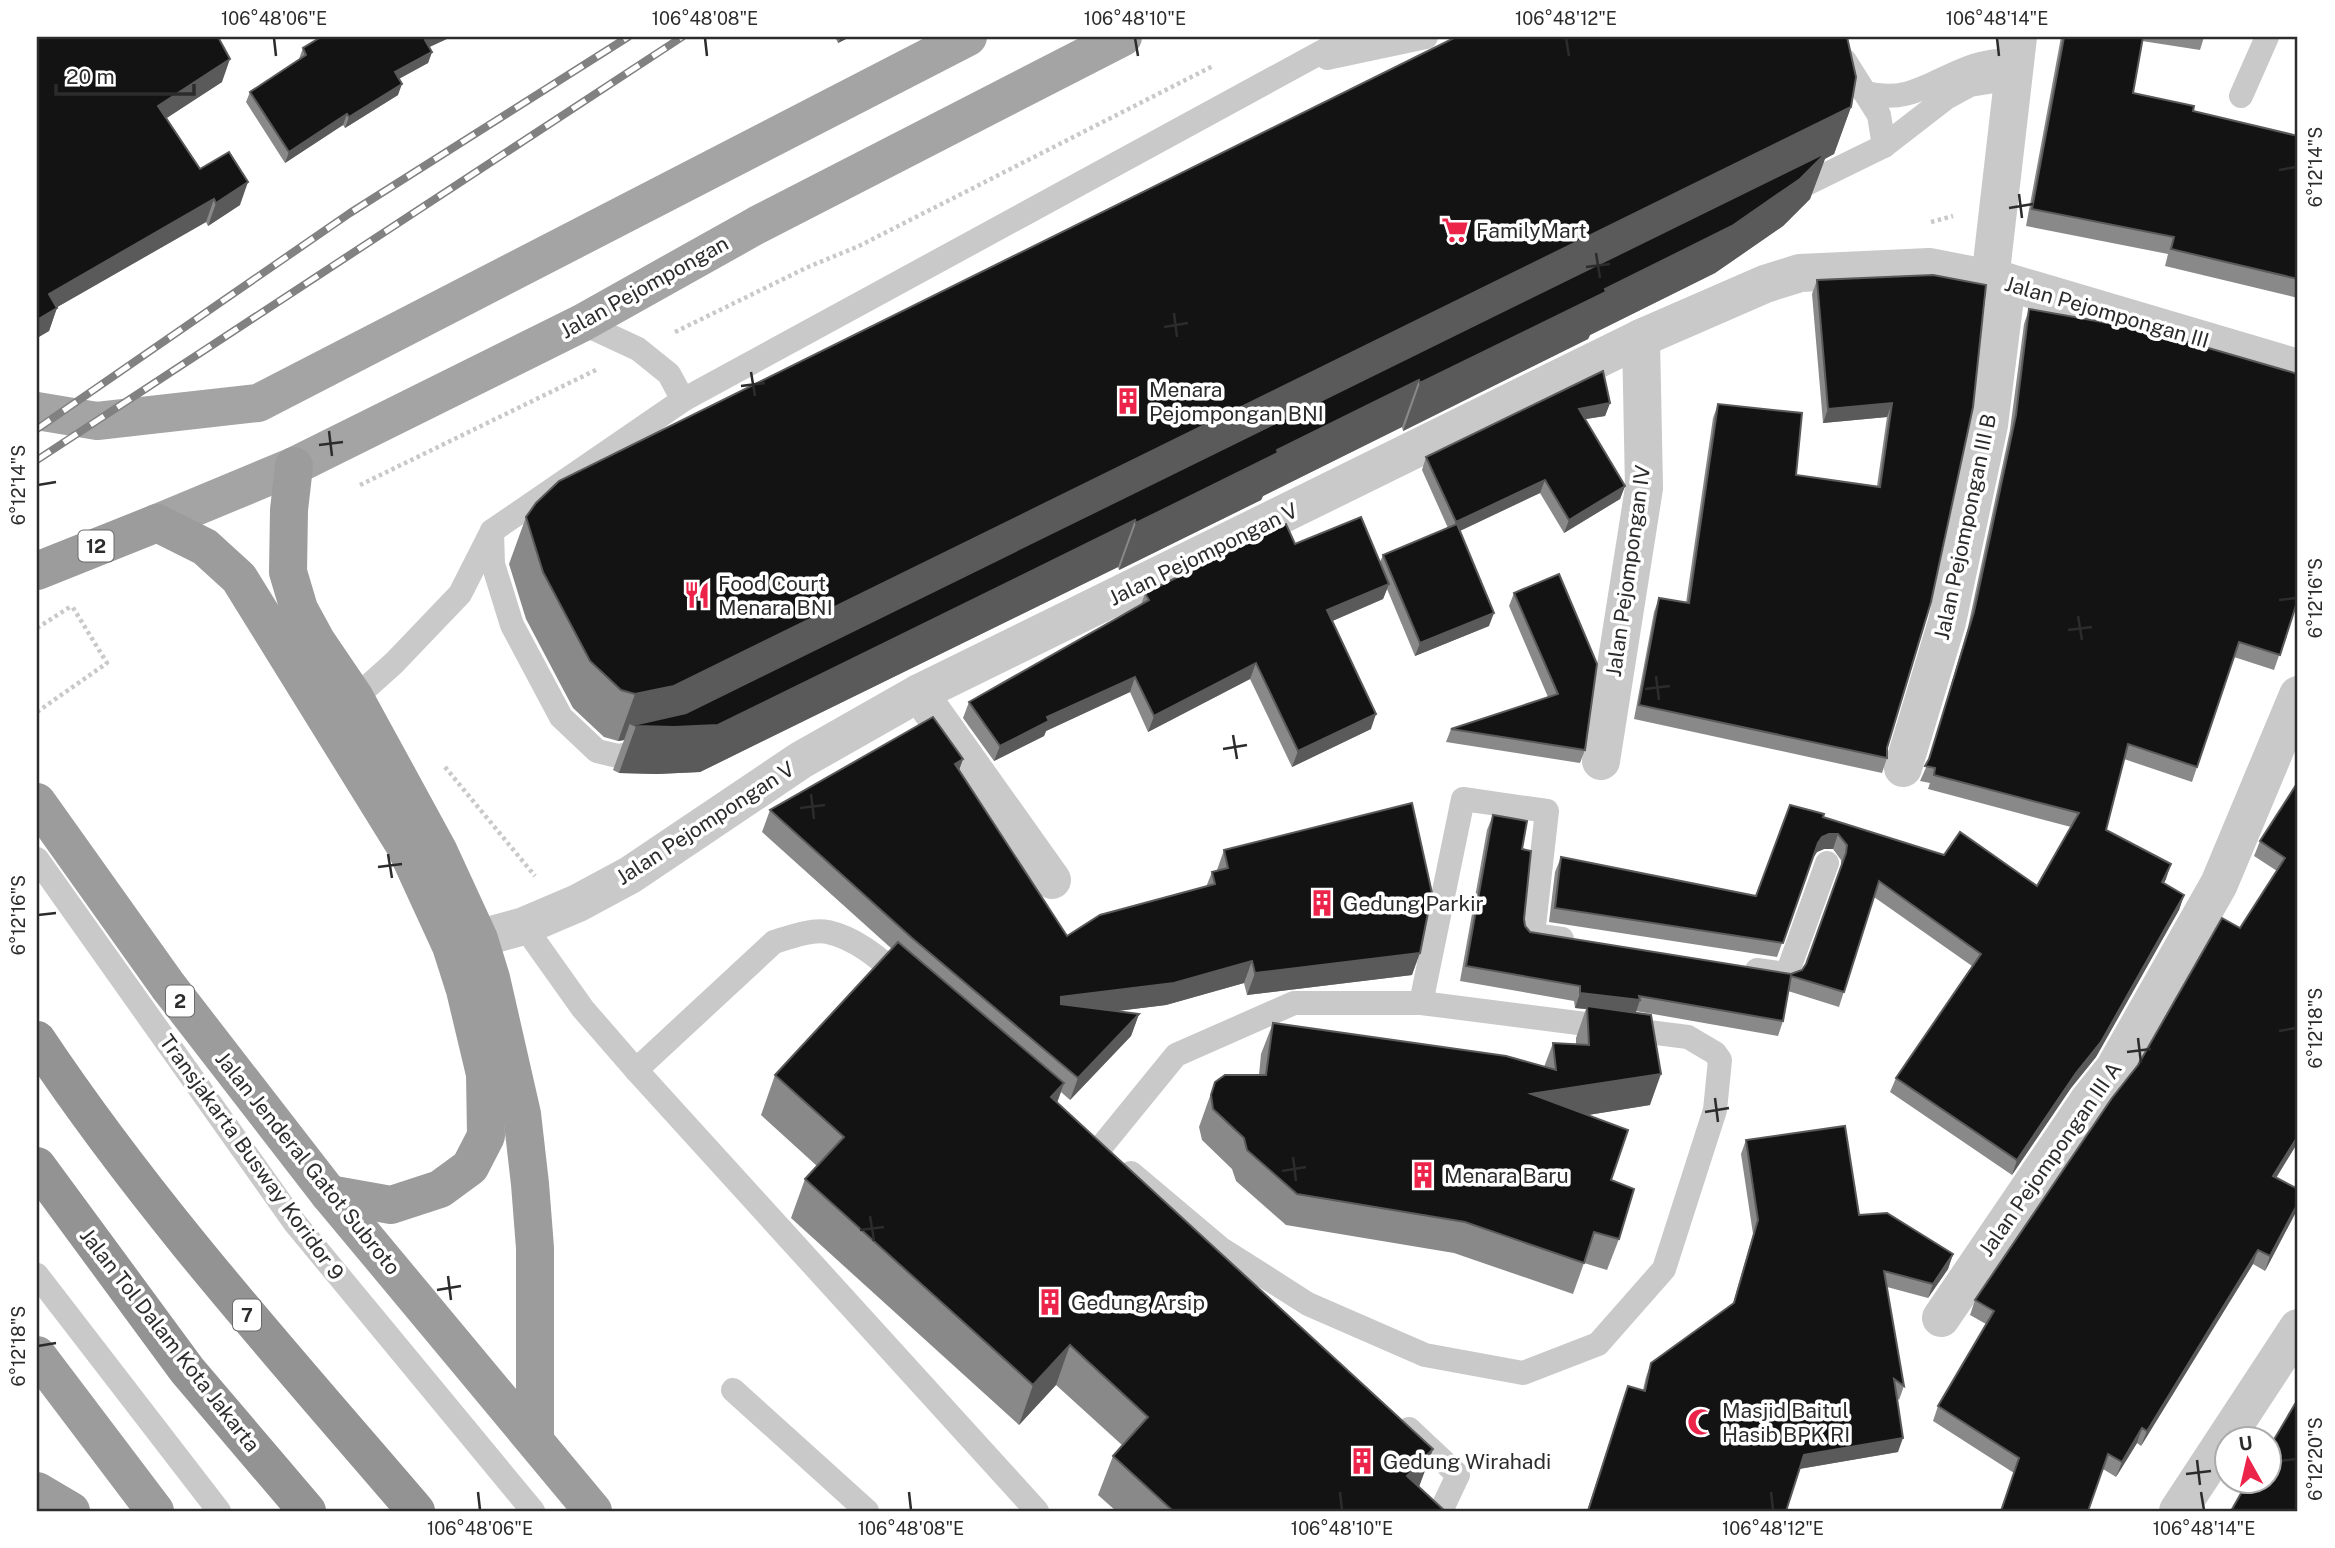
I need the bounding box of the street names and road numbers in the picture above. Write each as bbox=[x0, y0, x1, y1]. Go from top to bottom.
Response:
street label: Jalan Pejompongan bbox=[556, 230, 732, 344]
street label: Jalan Pejompongan III bbox=[2002, 271, 2212, 353]
street label: Jalan Pejompongan III B bbox=[1929, 412, 2001, 642]
street label: Jalan Pejompongan IV bbox=[1601, 463, 1655, 679]
street label: Jalan Pejompongan V bbox=[1104, 497, 1302, 611]
road number: 12 bbox=[78, 530, 114, 562]
street label: Jalan Pejompongan V bbox=[611, 756, 799, 890]
road number: 2 bbox=[166, 986, 194, 1016]
street label: Transjakarta Busway Koridor 9 bbox=[155, 1029, 349, 1285]
street label: Jalan Jenderal Gatot Subroto bbox=[210, 1046, 406, 1280]
street label: Jalan Pejompongan III A bbox=[1973, 1057, 2127, 1261]
street label: Jalan Tol Dalam Kota Jakarta bbox=[75, 1223, 265, 1457]
road number: 7 bbox=[233, 1300, 261, 1330]

